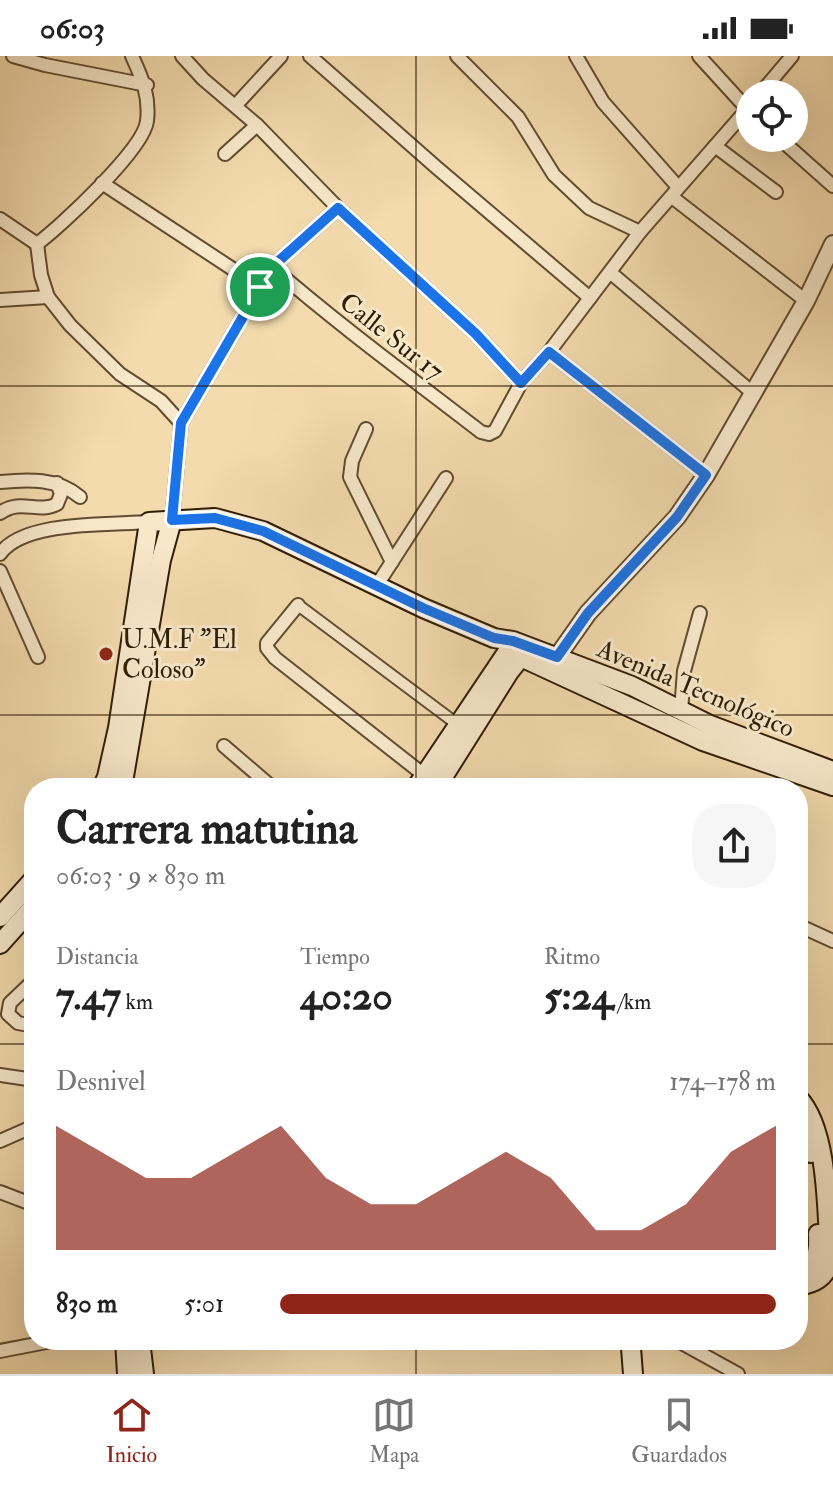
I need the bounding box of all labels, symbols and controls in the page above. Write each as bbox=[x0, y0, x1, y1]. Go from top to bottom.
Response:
text: 06:03 bbox=[40, 10, 105, 47]
map controls bbox=[736, 80, 808, 152]
button: locate bbox=[736, 80, 808, 152]
pin bbox=[226, 253, 294, 321]
icon: arrive bbox=[238, 265, 282, 309]
street label: Calle Sur 17 bbox=[333, 286, 450, 387]
place label: U.M.F "El Coloso" bbox=[122, 624, 237, 686]
street label: Avenida Tecnológico bbox=[591, 632, 799, 745]
marker: U.M.F "El Coloso" bbox=[97, 645, 115, 663]
text: Carrera matutina bbox=[56, 802, 357, 857]
button: share bbox=[692, 804, 776, 888]
text: 06:03 · 9 × 830 m bbox=[56, 860, 225, 892]
text: Distancia bbox=[56, 943, 139, 971]
text: Tiempo bbox=[300, 943, 370, 971]
text: Ritmo bbox=[544, 943, 600, 971]
text: 7.47 bbox=[56, 971, 121, 1022]
text: 40:20 bbox=[300, 971, 393, 1022]
text: 5:24 bbox=[544, 971, 613, 1022]
text: km bbox=[121, 988, 153, 1016]
text: /km bbox=[613, 988, 651, 1016]
text: Desnivel bbox=[56, 1066, 146, 1098]
text: 174–178 m bbox=[669, 1066, 776, 1098]
text: 830 m bbox=[56, 1288, 117, 1320]
text: 5:01 bbox=[184, 1288, 224, 1320]
tab: Inicio bbox=[106, 1393, 157, 1469]
tab: Mapa bbox=[369, 1393, 419, 1469]
tab: Guardados bbox=[631, 1393, 727, 1469]

